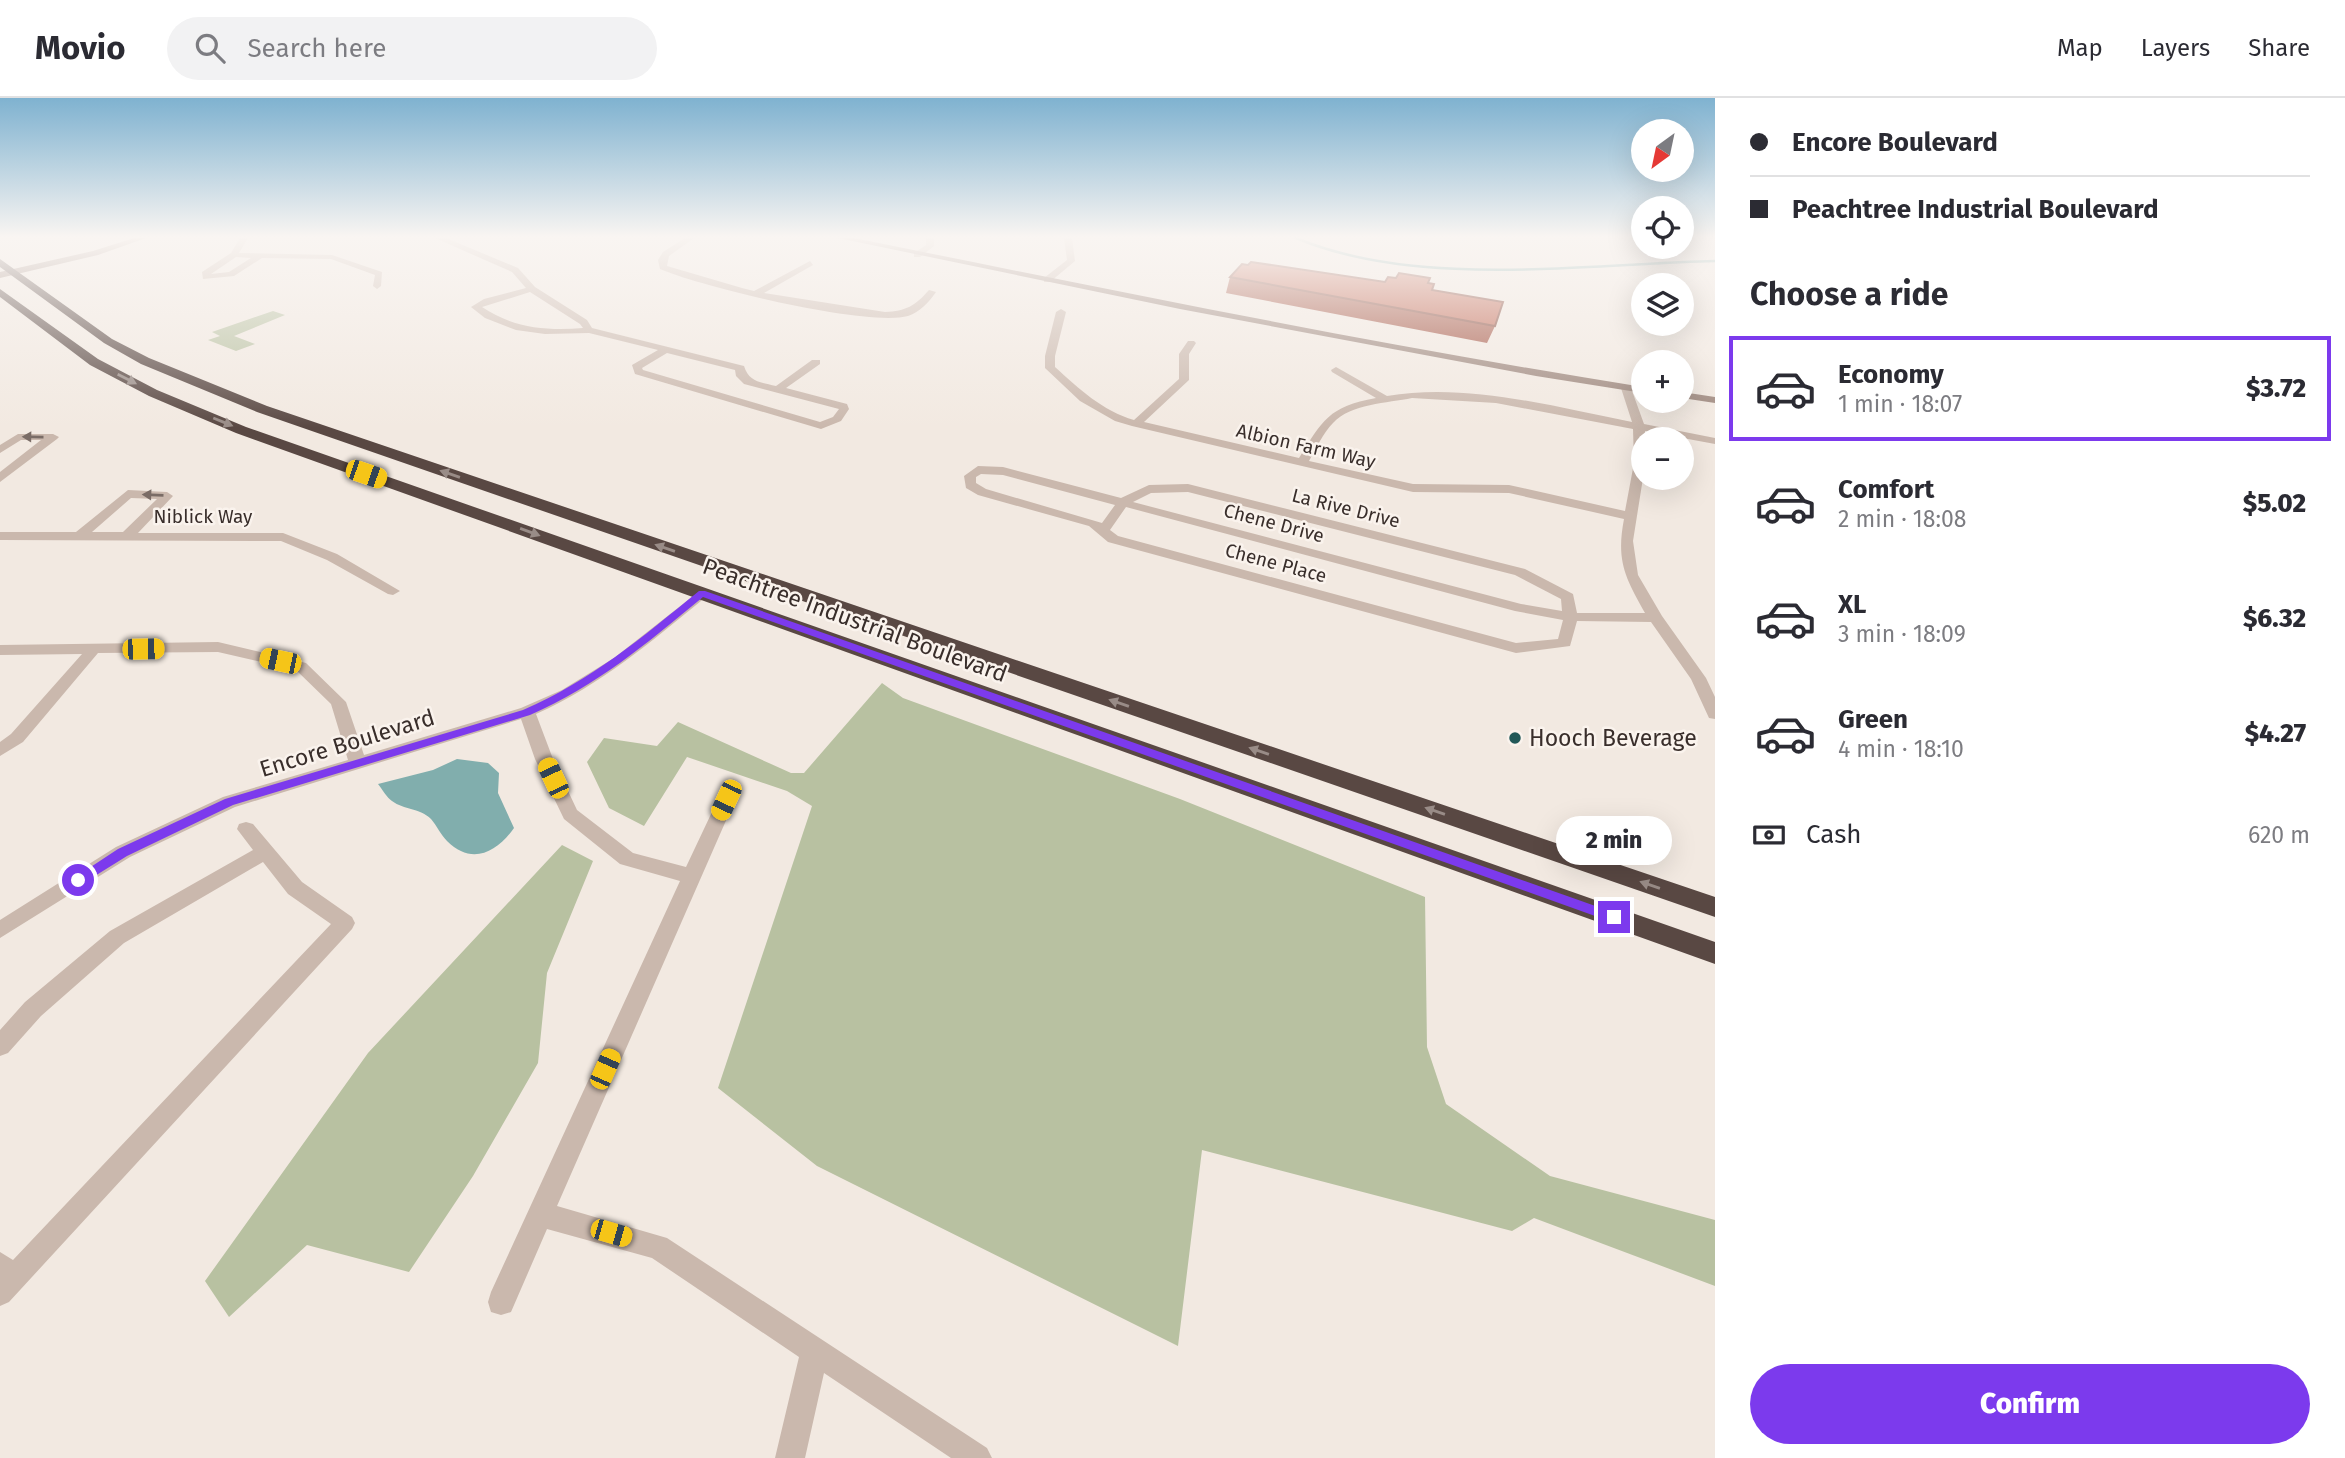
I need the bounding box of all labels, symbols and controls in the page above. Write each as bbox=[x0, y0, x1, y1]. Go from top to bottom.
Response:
search box bbox=[167, 17, 657, 80]
text: Movio bbox=[35, 28, 125, 68]
icon: search bbox=[191, 29, 229, 67]
text: Search here bbox=[247, 33, 386, 64]
text: Map bbox=[2057, 34, 2103, 62]
text: Layers bbox=[2141, 34, 2210, 62]
text: Share bbox=[2248, 34, 2310, 62]
north arrow bbox=[1631, 119, 1694, 182]
map controls bbox=[1631, 119, 1694, 490]
text: Encore Boulevard bbox=[1792, 127, 1998, 158]
text: Peachtree Industrial Boulevard bbox=[1792, 194, 2159, 225]
button: locate bbox=[1631, 196, 1694, 259]
button: layers bbox=[1631, 273, 1694, 336]
text: Choose a ride bbox=[1750, 275, 1948, 313]
button: + bbox=[1631, 350, 1694, 413]
icon: car bbox=[1754, 357, 1817, 420]
text: Economy bbox=[1838, 359, 1944, 390]
text: $3.72 bbox=[2246, 373, 2306, 404]
one-way arrow bbox=[117, 374, 137, 385]
text: 1 min · 18:07 bbox=[1838, 390, 1962, 418]
one-way arrow bbox=[213, 417, 234, 428]
street label: Albion Farm Way bbox=[1234, 419, 1378, 473]
button: − bbox=[1631, 427, 1694, 490]
one-way arrow bbox=[21, 431, 43, 443]
car bbox=[343, 457, 390, 491]
one-way arrow bbox=[439, 468, 460, 479]
icon: car bbox=[1754, 472, 1817, 535]
text: Comfort bbox=[1838, 474, 1934, 505]
street label: La Rive Drive bbox=[1290, 483, 1402, 533]
text: $5.02 bbox=[2243, 488, 2306, 519]
one-way arrow bbox=[142, 490, 164, 501]
street label: Chene Drive bbox=[1221, 499, 1327, 547]
street label: Niblick Way bbox=[154, 505, 253, 528]
text: 2 min · 18:08 bbox=[1838, 505, 1967, 533]
one-way arrow bbox=[519, 527, 540, 538]
street label: Chene Place bbox=[1223, 538, 1329, 588]
one-way arrow bbox=[654, 542, 675, 553]
street label: Peachtree Industrial Boulevard bbox=[699, 552, 1011, 688]
icon: car bbox=[1754, 587, 1817, 650]
text: XL bbox=[1838, 589, 1866, 620]
text: $6.32 bbox=[2243, 603, 2306, 634]
text: 3 min · 18:09 bbox=[1838, 620, 1966, 648]
car bbox=[122, 638, 165, 660]
car bbox=[258, 646, 303, 676]
one-way arrow bbox=[1108, 698, 1129, 708]
icon: car bbox=[1754, 702, 1817, 765]
street label: Encore Boulevard bbox=[256, 703, 438, 783]
text: Green bbox=[1838, 704, 1908, 735]
text: $4.27 bbox=[2245, 718, 2306, 749]
place label: Hooch Beverage bbox=[1529, 724, 1697, 752]
marker: Hooch Beverage bbox=[1507, 730, 1523, 746]
text: 4 min · 18:10 bbox=[1838, 735, 1964, 763]
one-way arrow bbox=[1249, 745, 1270, 756]
car bbox=[535, 755, 572, 801]
car bbox=[708, 777, 745, 823]
one-way arrow bbox=[1425, 805, 1446, 816]
callout: 2 min bbox=[1556, 816, 1672, 864]
icon: cash bbox=[1750, 816, 1788, 854]
text: Cash bbox=[1806, 819, 1862, 850]
text: 620 m bbox=[2248, 821, 2310, 849]
text: 2 min bbox=[1586, 826, 1642, 854]
route start bbox=[62, 864, 94, 896]
one-way arrow bbox=[1640, 879, 1661, 890]
route end bbox=[1598, 901, 1630, 933]
car bbox=[587, 1046, 624, 1092]
car bbox=[588, 1217, 635, 1249]
button: Confirm bbox=[1750, 1364, 2310, 1444]

